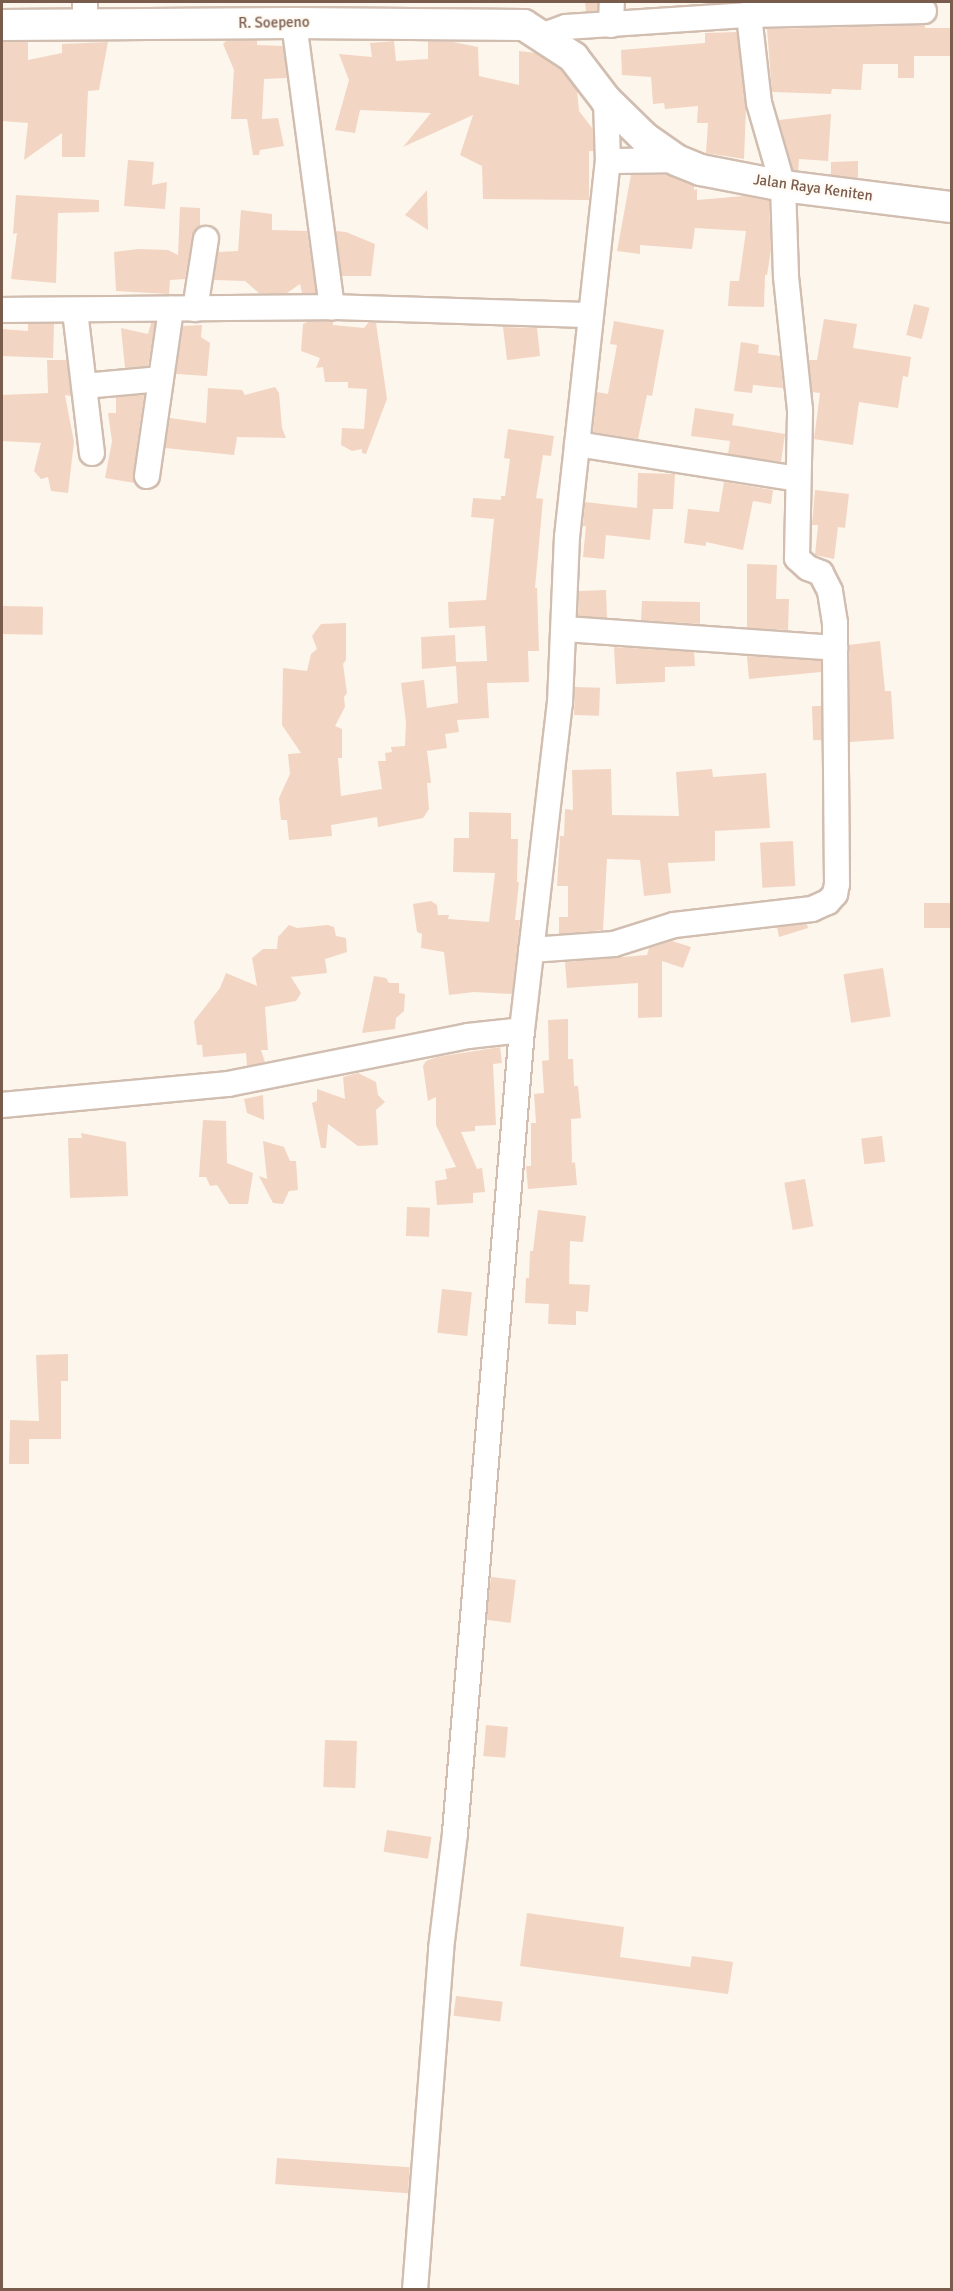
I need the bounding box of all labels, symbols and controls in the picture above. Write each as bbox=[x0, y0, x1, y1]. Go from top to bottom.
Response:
street label: R. Soepeno bbox=[238, 13, 310, 33]
street label: Jalan Raya Keniten bbox=[752, 171, 874, 205]

